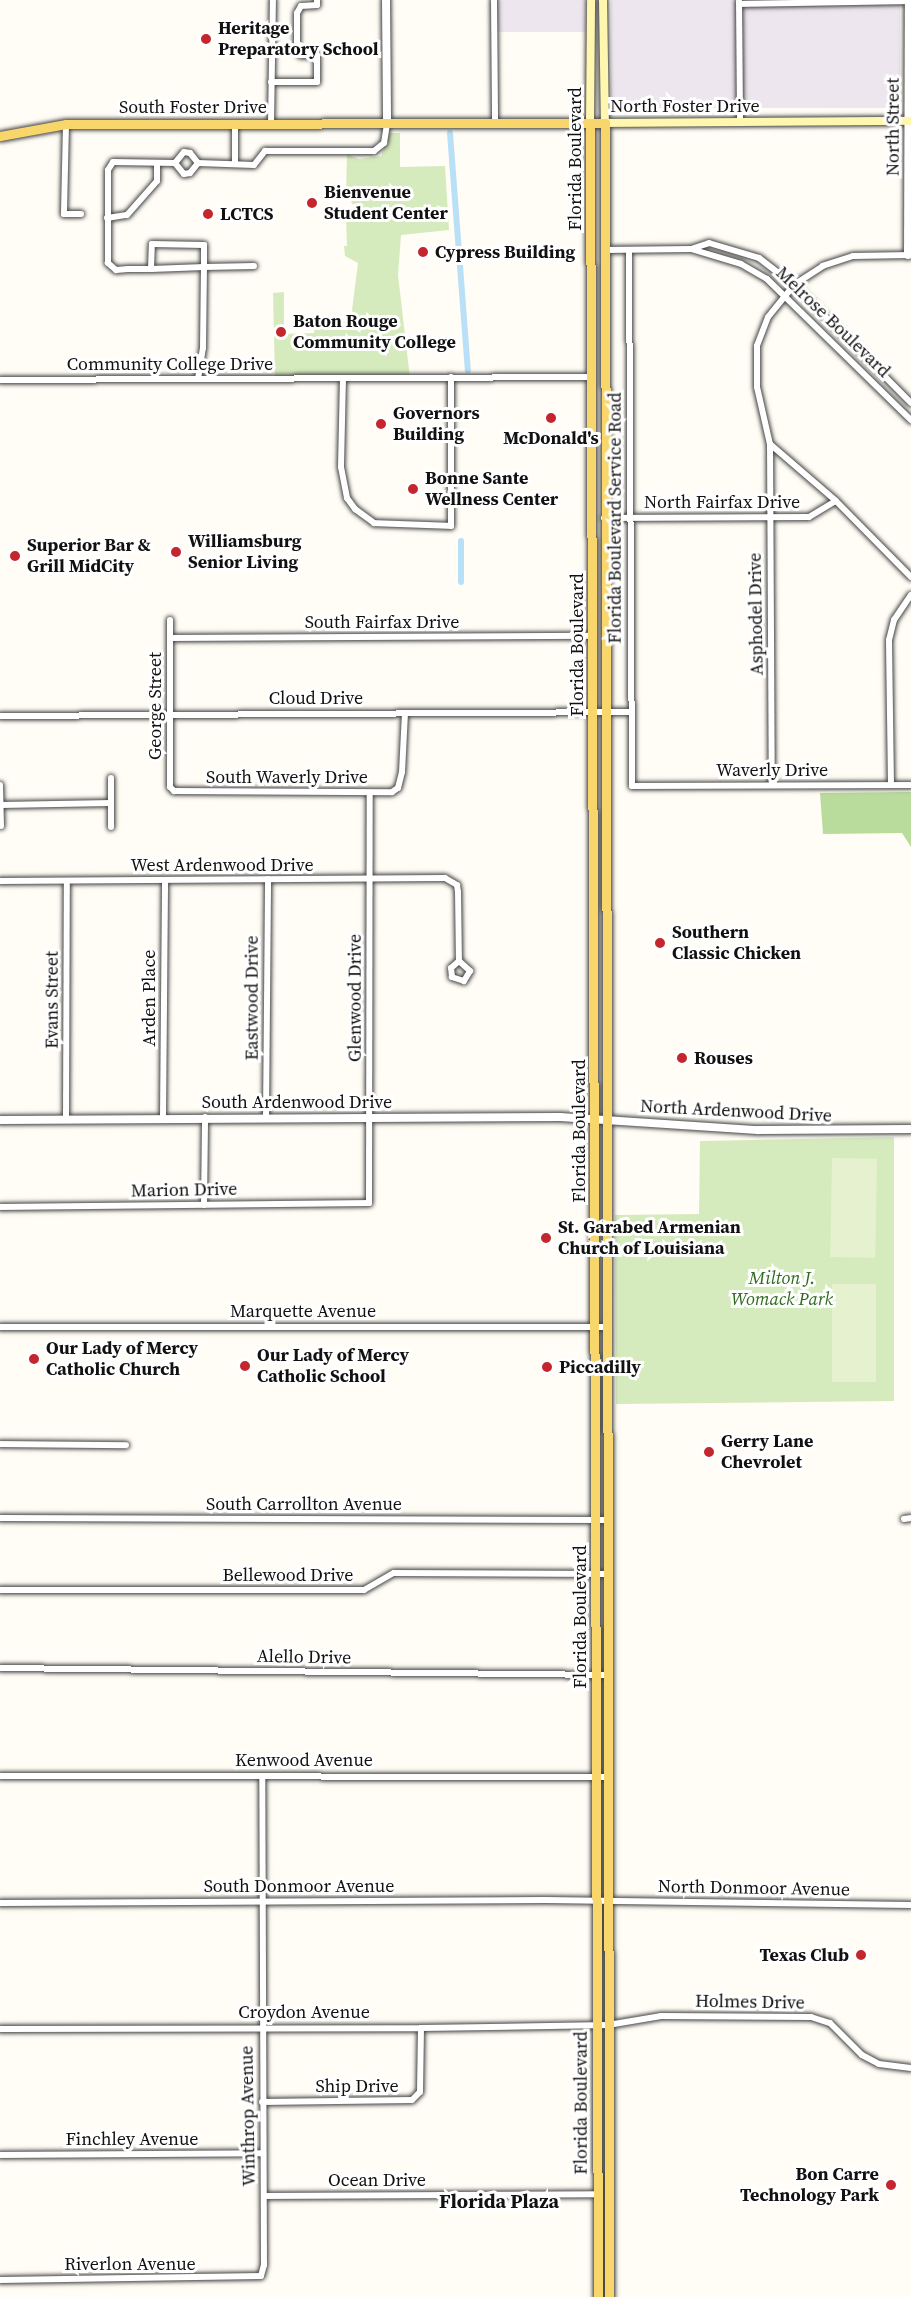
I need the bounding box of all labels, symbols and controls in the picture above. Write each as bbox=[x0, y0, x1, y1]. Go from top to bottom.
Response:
place label: Heritage Preparatory School bbox=[218, 18, 379, 60]
marker: Heritage Preparatory School bbox=[199, 32, 213, 46]
street label: North Street bbox=[882, 78, 904, 176]
street label: Florida Boulevard bbox=[564, 87, 586, 231]
street label: North Foster Drive bbox=[610, 95, 760, 117]
street label: South Foster Drive bbox=[119, 96, 267, 118]
place label: Bienvenue Student Center bbox=[324, 182, 448, 224]
marker: Bienvenue Student Center bbox=[305, 196, 319, 210]
place label: LCTCS bbox=[220, 203, 273, 225]
marker: LCTCS bbox=[201, 207, 215, 221]
place label: Cypress Building bbox=[435, 241, 575, 263]
marker: Cypress Building bbox=[416, 245, 430, 259]
street label: Melrose Boulevard bbox=[771, 262, 895, 382]
place label: Baton Rouge Community College bbox=[293, 311, 456, 354]
marker: Baton Rouge Community College bbox=[274, 325, 288, 339]
street label: Community College Drive bbox=[67, 353, 273, 375]
street label: Florida Boulevard Service Road bbox=[604, 392, 626, 644]
place label: Governors Building bbox=[393, 403, 480, 446]
marker: McDonald's bbox=[544, 411, 558, 425]
marker: Governors Building bbox=[374, 417, 388, 431]
place label: McDonald's bbox=[503, 427, 599, 449]
place label: Bonne Sante Wellness Center bbox=[425, 468, 558, 510]
marker: Bonne Sante Wellness Center bbox=[406, 482, 420, 496]
street label: North Fairfax Drive bbox=[644, 491, 800, 513]
place label: Williamsburg Senior Living bbox=[188, 531, 301, 574]
place label: Superior Bar & Grill MidCity bbox=[27, 535, 151, 578]
marker: Williamsburg Senior Living bbox=[169, 545, 183, 559]
marker: Superior Bar & Grill MidCity bbox=[8, 549, 22, 563]
street label: Asphodel Drive bbox=[744, 552, 768, 676]
street label: Florida Boulevard bbox=[566, 573, 588, 717]
street label: South Fairfax Drive bbox=[305, 611, 459, 633]
street label: George Street bbox=[144, 652, 166, 760]
street label: Cloud Drive bbox=[269, 687, 363, 709]
street label: Waverly Drive bbox=[716, 759, 828, 781]
street label: South Waverly Drive bbox=[206, 766, 368, 788]
street label: West Ardenwood Drive bbox=[130, 854, 314, 876]
place label: Southern Classic Chicken bbox=[672, 922, 801, 964]
street label: Glenwood Drive bbox=[344, 934, 366, 1062]
street label: Eastwood Drive bbox=[241, 936, 263, 1060]
marker: Southern Classic Chicken bbox=[653, 936, 667, 950]
street label: Arden Place bbox=[138, 950, 160, 1046]
street label: Evans Street bbox=[41, 951, 63, 1049]
place label: Rouses bbox=[694, 1047, 753, 1069]
marker: Rouses bbox=[675, 1051, 689, 1065]
street label: Florida Boulevard bbox=[568, 1059, 590, 1203]
street label: South Ardenwood Drive bbox=[202, 1091, 392, 1113]
street label: North Ardenwood Drive bbox=[640, 1095, 832, 1127]
street label: Marion Drive bbox=[131, 1178, 237, 1202]
place label: St. Garabed Armenian Church of Louisiana bbox=[558, 1217, 741, 1260]
marker: St. Garabed Armenian Church of Louisiana bbox=[539, 1231, 553, 1245]
park label: Milton J. Womack Park bbox=[731, 1268, 833, 1310]
street label: Marquette Avenue bbox=[230, 1300, 376, 1322]
place label: Our Lady of Mercy Catholic Church bbox=[46, 1338, 198, 1380]
place label: Our Lady of Mercy Catholic School bbox=[257, 1345, 409, 1388]
marker: Our Lady of Mercy Catholic Church bbox=[27, 1352, 41, 1366]
place label: Piccadilly bbox=[559, 1356, 641, 1378]
marker: Our Lady of Mercy Catholic School bbox=[238, 1359, 252, 1373]
marker: Piccadilly bbox=[540, 1360, 554, 1374]
place label: Gerry Lane Chevrolet bbox=[721, 1431, 813, 1474]
marker: Gerry Lane Chevrolet bbox=[702, 1445, 716, 1459]
street label: South Carrollton Avenue bbox=[206, 1493, 402, 1515]
street label: Florida Boulevard bbox=[569, 1545, 591, 1689]
street label: Bellewood Drive bbox=[222, 1564, 354, 1586]
street label: Alello Drive bbox=[257, 1645, 351, 1669]
street label: Kenwood Avenue bbox=[235, 1749, 373, 1771]
street label: South Donmoor Avenue bbox=[204, 1875, 394, 1897]
street label: North Donmoor Avenue bbox=[658, 1876, 850, 1900]
place label: Texas Club bbox=[759, 1944, 849, 1966]
marker: Texas Club bbox=[854, 1948, 868, 1962]
street label: Holmes Drive bbox=[695, 1990, 805, 2014]
street label: Croydon Avenue bbox=[238, 2001, 370, 2023]
street label: Florida Boulevard bbox=[570, 2031, 592, 2175]
street label: Winthrop Avenue bbox=[236, 2045, 260, 2187]
street label: Ship Drive bbox=[315, 2075, 399, 2097]
street label: Finchley Avenue bbox=[66, 2128, 198, 2150]
place label: Bon Carre Technology Park bbox=[740, 2164, 879, 2206]
street label: Ocean Drive bbox=[328, 2169, 426, 2191]
marker: Bon Carre Technology Park bbox=[884, 2178, 898, 2192]
district label: Florida Plaza bbox=[439, 2189, 559, 2213]
street label: Riverlon Avenue bbox=[64, 2253, 196, 2275]

